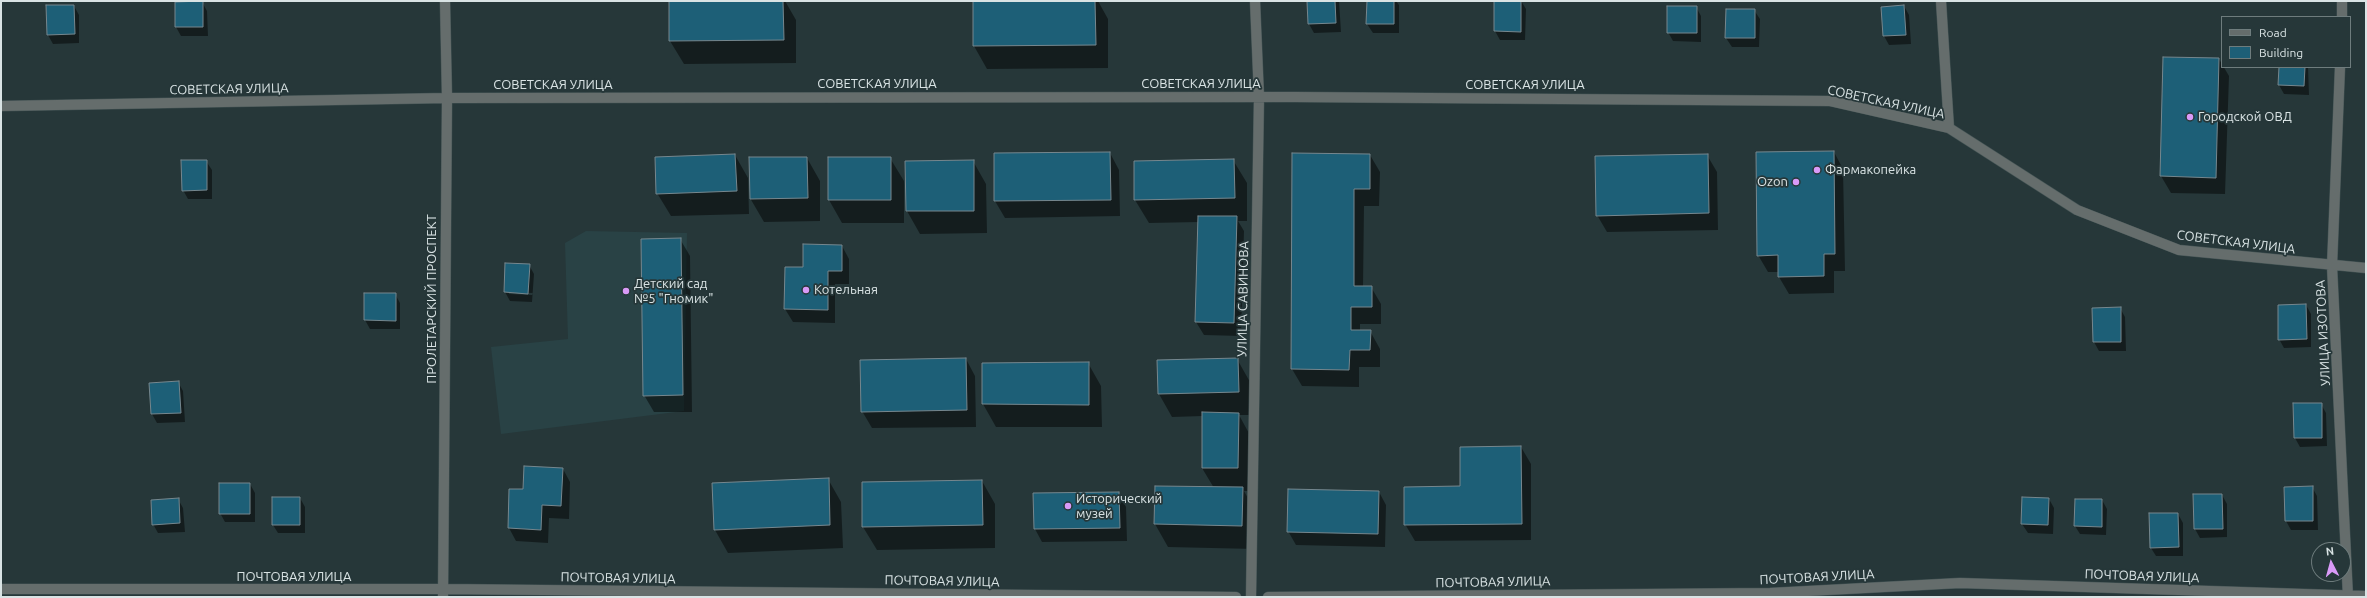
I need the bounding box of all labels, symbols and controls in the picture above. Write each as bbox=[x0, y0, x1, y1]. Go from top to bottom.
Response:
legend bbox=[2221, 16, 2351, 68]
text: Road bbox=[2259, 26, 2287, 39]
text: Building bbox=[2259, 46, 2303, 59]
street label: СОВЕТСКАЯ УЛИЦА bbox=[817, 76, 937, 92]
street label: СОВЕТСКАЯ УЛИЦА bbox=[1141, 76, 1261, 92]
street label: СОВЕТСКАЯ УЛИЦА bbox=[493, 77, 613, 93]
street label: СОВЕТСКАЯ УЛИЦА bbox=[1465, 77, 1585, 93]
street label: СОВЕТСКАЯ УЛИЦА bbox=[169, 80, 289, 98]
street label: СОВЕТСКАЯ УЛИЦА bbox=[1826, 82, 1946, 122]
place label: Городской ОВД bbox=[2198, 109, 2292, 125]
marker: Городской ОВД bbox=[2185, 112, 2195, 122]
place label: Фармакопейка bbox=[1825, 162, 1916, 178]
marker: Фармакопейка bbox=[1812, 165, 1822, 175]
place label: Ozon bbox=[1757, 174, 1788, 190]
marker: Ozon bbox=[1791, 177, 1801, 187]
street label: ПРОЛЕТАРСКИЙ ПРОСПЕКТ bbox=[424, 214, 440, 384]
street label: СОВЕТСКАЯ УЛИЦА bbox=[2176, 227, 2296, 257]
street label: УЛИЦА САВИНОВА bbox=[1234, 241, 1252, 357]
place label: Детский сад №5 "Гномик" bbox=[634, 276, 713, 307]
street label: УЛИЦА ИЗОТОВА bbox=[2312, 280, 2334, 386]
place label: Котельная bbox=[814, 282, 878, 298]
marker: Котельная bbox=[801, 285, 811, 295]
marker: Детский сад №5 "Гномик" bbox=[621, 286, 631, 296]
place label: Исторический музей bbox=[1076, 491, 1162, 522]
marker: Исторический музей bbox=[1063, 501, 1073, 511]
north arrow bbox=[2311, 542, 2351, 582]
text: N bbox=[2325, 545, 2335, 557]
street label: ПОЧТОВАЯ УЛИЦА bbox=[1759, 566, 1875, 588]
street label: ПОЧТОВАЯ УЛИЦА bbox=[2084, 566, 2200, 586]
street label: ПОЧТОВАЯ УЛИЦА bbox=[237, 569, 351, 585]
street label: ПОЧТОВАЯ УЛИЦА bbox=[560, 569, 676, 587]
street label: ПОЧТОВАЯ УЛИЦА bbox=[884, 572, 1000, 590]
street label: ПОЧТОВАЯ УЛИЦА bbox=[1435, 573, 1551, 591]

